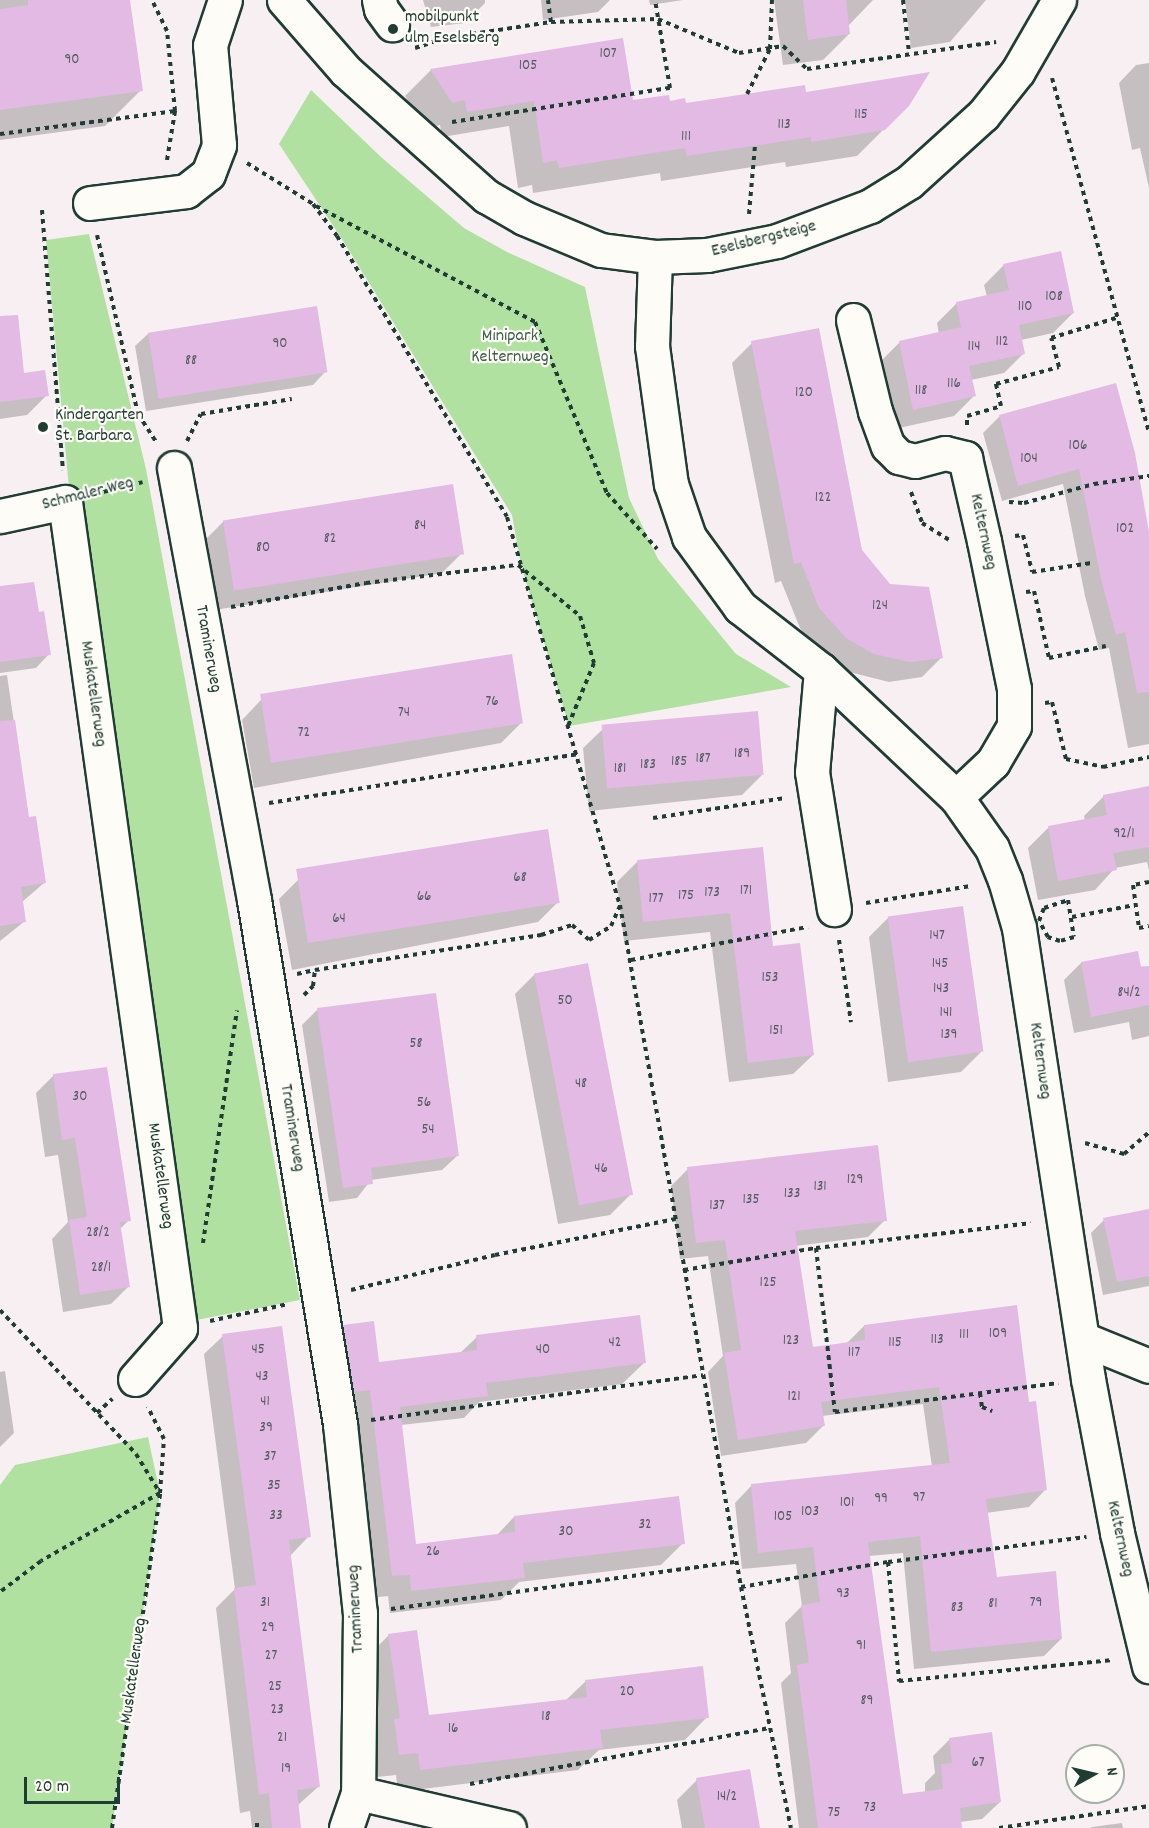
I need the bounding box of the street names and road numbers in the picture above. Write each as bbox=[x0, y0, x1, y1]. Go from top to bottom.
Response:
street label: Eselsbergsteige bbox=[709, 217, 819, 263]
street label: Schmaler Weg bbox=[40, 473, 136, 517]
street label: Kelternweg bbox=[963, 492, 1001, 572]
street label: Traminerweg bbox=[189, 604, 225, 694]
street label: Muskatellerweg bbox=[74, 640, 110, 748]
street label: Kelternweg bbox=[1023, 1021, 1055, 1101]
street label: Traminerweg bbox=[273, 1083, 309, 1173]
street label: Muskatellerweg bbox=[141, 1122, 177, 1230]
street label: Kelternweg bbox=[1100, 1499, 1138, 1579]
street label: Traminerweg bbox=[344, 1564, 370, 1654]
street label: Muskatellerweg bbox=[117, 1617, 153, 1725]

